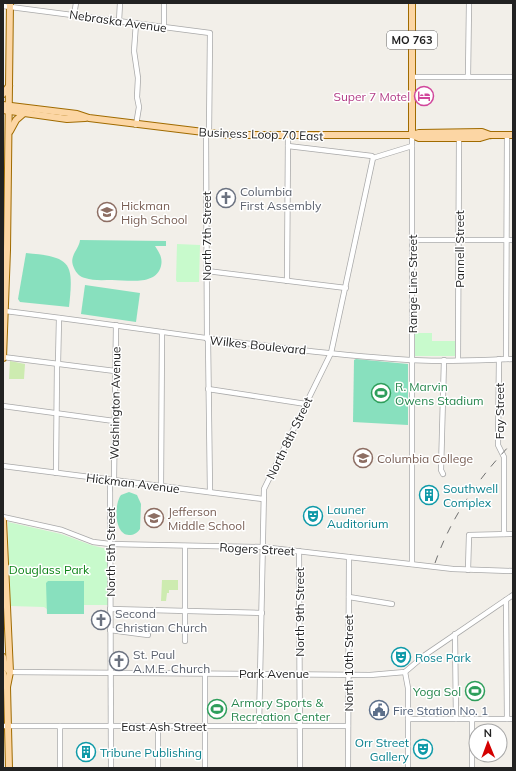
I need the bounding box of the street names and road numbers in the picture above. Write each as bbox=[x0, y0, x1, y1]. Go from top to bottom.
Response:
street label: Nebraska Avenue bbox=[68, 7, 168, 35]
road number: MO 763 bbox=[387, 31, 437, 49]
street label: Business Loop 70 East bbox=[198, 124, 324, 144]
street label: North 7th Street bbox=[199, 191, 214, 281]
street label: Pannell Street bbox=[452, 210, 467, 288]
street label: Range Line Street bbox=[405, 235, 420, 333]
street label: Wilkes Boulevard bbox=[209, 332, 307, 358]
street label: Washington Avenue bbox=[107, 346, 123, 460]
street label: Fay Street bbox=[492, 383, 507, 439]
street label: North 8th Street bbox=[263, 394, 315, 482]
street label: Hickman Avenue bbox=[85, 470, 181, 496]
street label: North 5th Street bbox=[103, 507, 118, 597]
street label: Rogers Street bbox=[219, 540, 295, 558]
street label: North 9th Street bbox=[292, 567, 307, 657]
street label: North 10th Street bbox=[341, 615, 356, 711]
street label: Park Avenue bbox=[239, 666, 309, 681]
street label: East Ash Street bbox=[121, 719, 207, 734]

